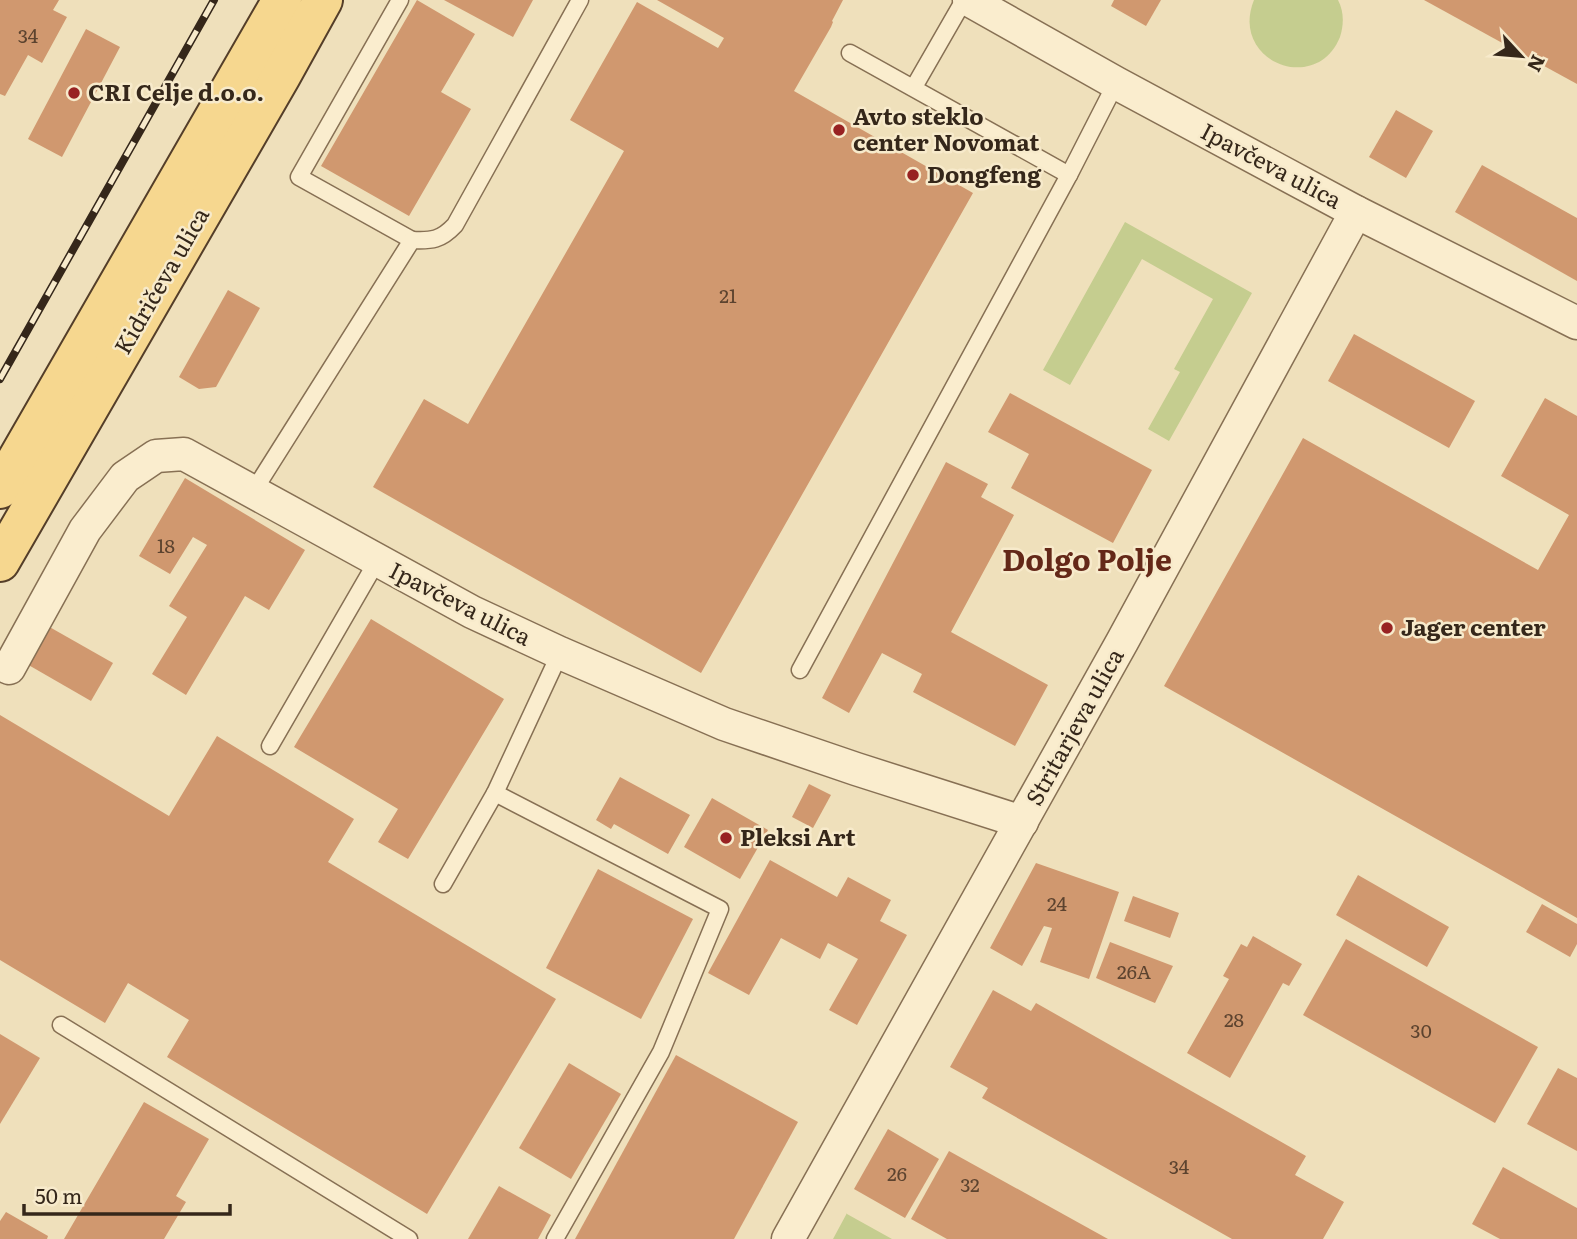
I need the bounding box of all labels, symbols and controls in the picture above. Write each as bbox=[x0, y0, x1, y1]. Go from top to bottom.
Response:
house number: 34 bbox=[18, 21, 39, 49]
north arrow bbox=[1486, 21, 1556, 91]
text: N bbox=[1521, 51, 1553, 77]
place label: CRI Celje d.o.o. bbox=[88, 74, 264, 108]
marker: CRI Celje d.o.o. bbox=[66, 85, 82, 101]
place label: Avto steklo center Novomat bbox=[853, 98, 1039, 158]
street label: Ipavčeva ulica bbox=[1195, 113, 1349, 216]
marker: Avto steklo center Novomat bbox=[831, 122, 847, 138]
place label: Dongfeng bbox=[927, 156, 1042, 190]
marker: Dongfeng bbox=[905, 167, 921, 183]
street label: Kidričeva ulica bbox=[104, 200, 216, 360]
house number: 21 bbox=[719, 281, 737, 309]
house number: 18 bbox=[157, 531, 175, 559]
district label: Dolgo Polje bbox=[1002, 536, 1172, 580]
street label: Ipavčeva ulica bbox=[384, 552, 538, 653]
place label: Jager center bbox=[1401, 609, 1546, 643]
marker: Jager center bbox=[1379, 620, 1395, 636]
street label: Stritarjeva ulica bbox=[1016, 641, 1131, 811]
place label: Pleksi Art bbox=[740, 819, 856, 853]
marker: Pleksi Art bbox=[718, 830, 734, 846]
house number: 24 bbox=[1047, 889, 1068, 917]
house number: 26A bbox=[1117, 957, 1151, 985]
house number: 28 bbox=[1224, 1005, 1244, 1033]
house number: 30 bbox=[1410, 1016, 1432, 1044]
house number: 34 bbox=[1169, 1152, 1190, 1180]
house number: 26 bbox=[887, 1159, 907, 1187]
house number: 32 bbox=[960, 1170, 980, 1198]
scale bar bbox=[24, 1172, 231, 1216]
text: 50 m bbox=[35, 1179, 82, 1210]

